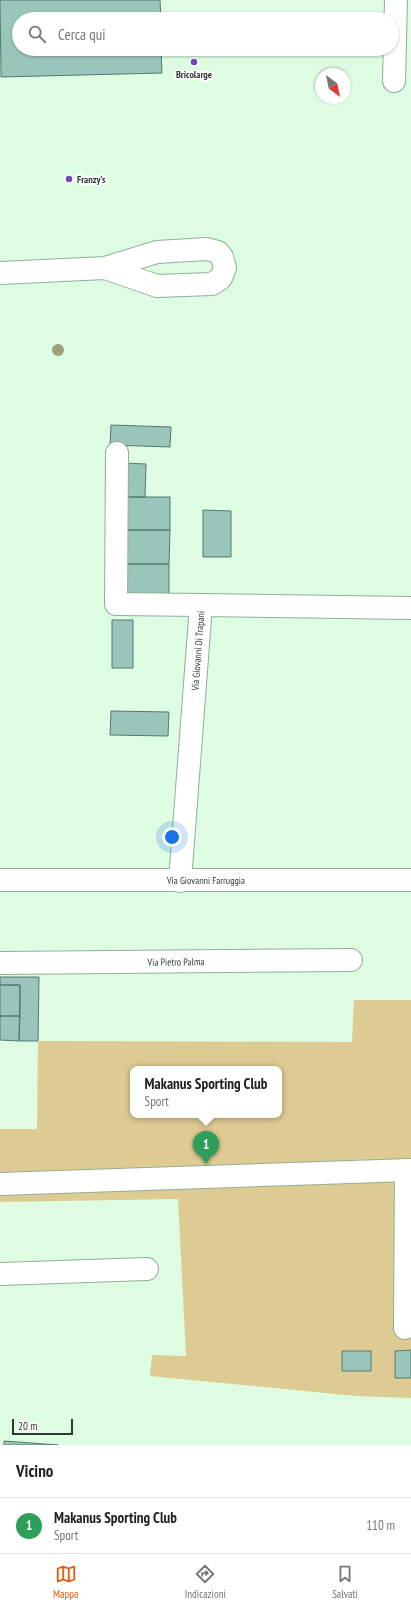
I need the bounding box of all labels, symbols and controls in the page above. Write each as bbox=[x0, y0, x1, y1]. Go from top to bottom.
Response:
search box bbox=[12, 12, 399, 56]
icon: search bbox=[26, 23, 48, 45]
text: Cerca qui bbox=[58, 25, 106, 44]
marker: Bricolarge bbox=[189, 57, 199, 67]
place label: Bricolarge bbox=[176, 68, 212, 81]
north arrow bbox=[315, 68, 351, 104]
place label: Franzy's bbox=[77, 173, 106, 186]
marker: Franzy's bbox=[64, 174, 74, 184]
street label: Via Giovanni Di Trapani bbox=[188, 610, 207, 692]
your location bbox=[162, 827, 182, 847]
street label: Via Giovanni Farruggia bbox=[166, 874, 245, 887]
street label: Via Pietro Palma bbox=[147, 955, 204, 968]
popup bbox=[130, 1066, 282, 1118]
text: Makanus Sporting Club bbox=[145, 1074, 267, 1093]
text: Sport bbox=[145, 1093, 169, 1110]
pin: 1 bbox=[193, 1131, 219, 1164]
scale bar bbox=[12, 1417, 73, 1436]
text: 20 m bbox=[18, 1419, 37, 1433]
text: Vicino bbox=[16, 1460, 53, 1482]
text: Makanus Sporting Club bbox=[54, 1508, 177, 1527]
text: 1 bbox=[26, 1517, 32, 1534]
text: 110 m bbox=[366, 1517, 395, 1534]
text: Sport bbox=[54, 1527, 78, 1544]
tab: Mappa bbox=[53, 1563, 79, 1601]
tab: Indicazioni bbox=[185, 1563, 226, 1601]
tab: Salvati bbox=[332, 1563, 358, 1601]

